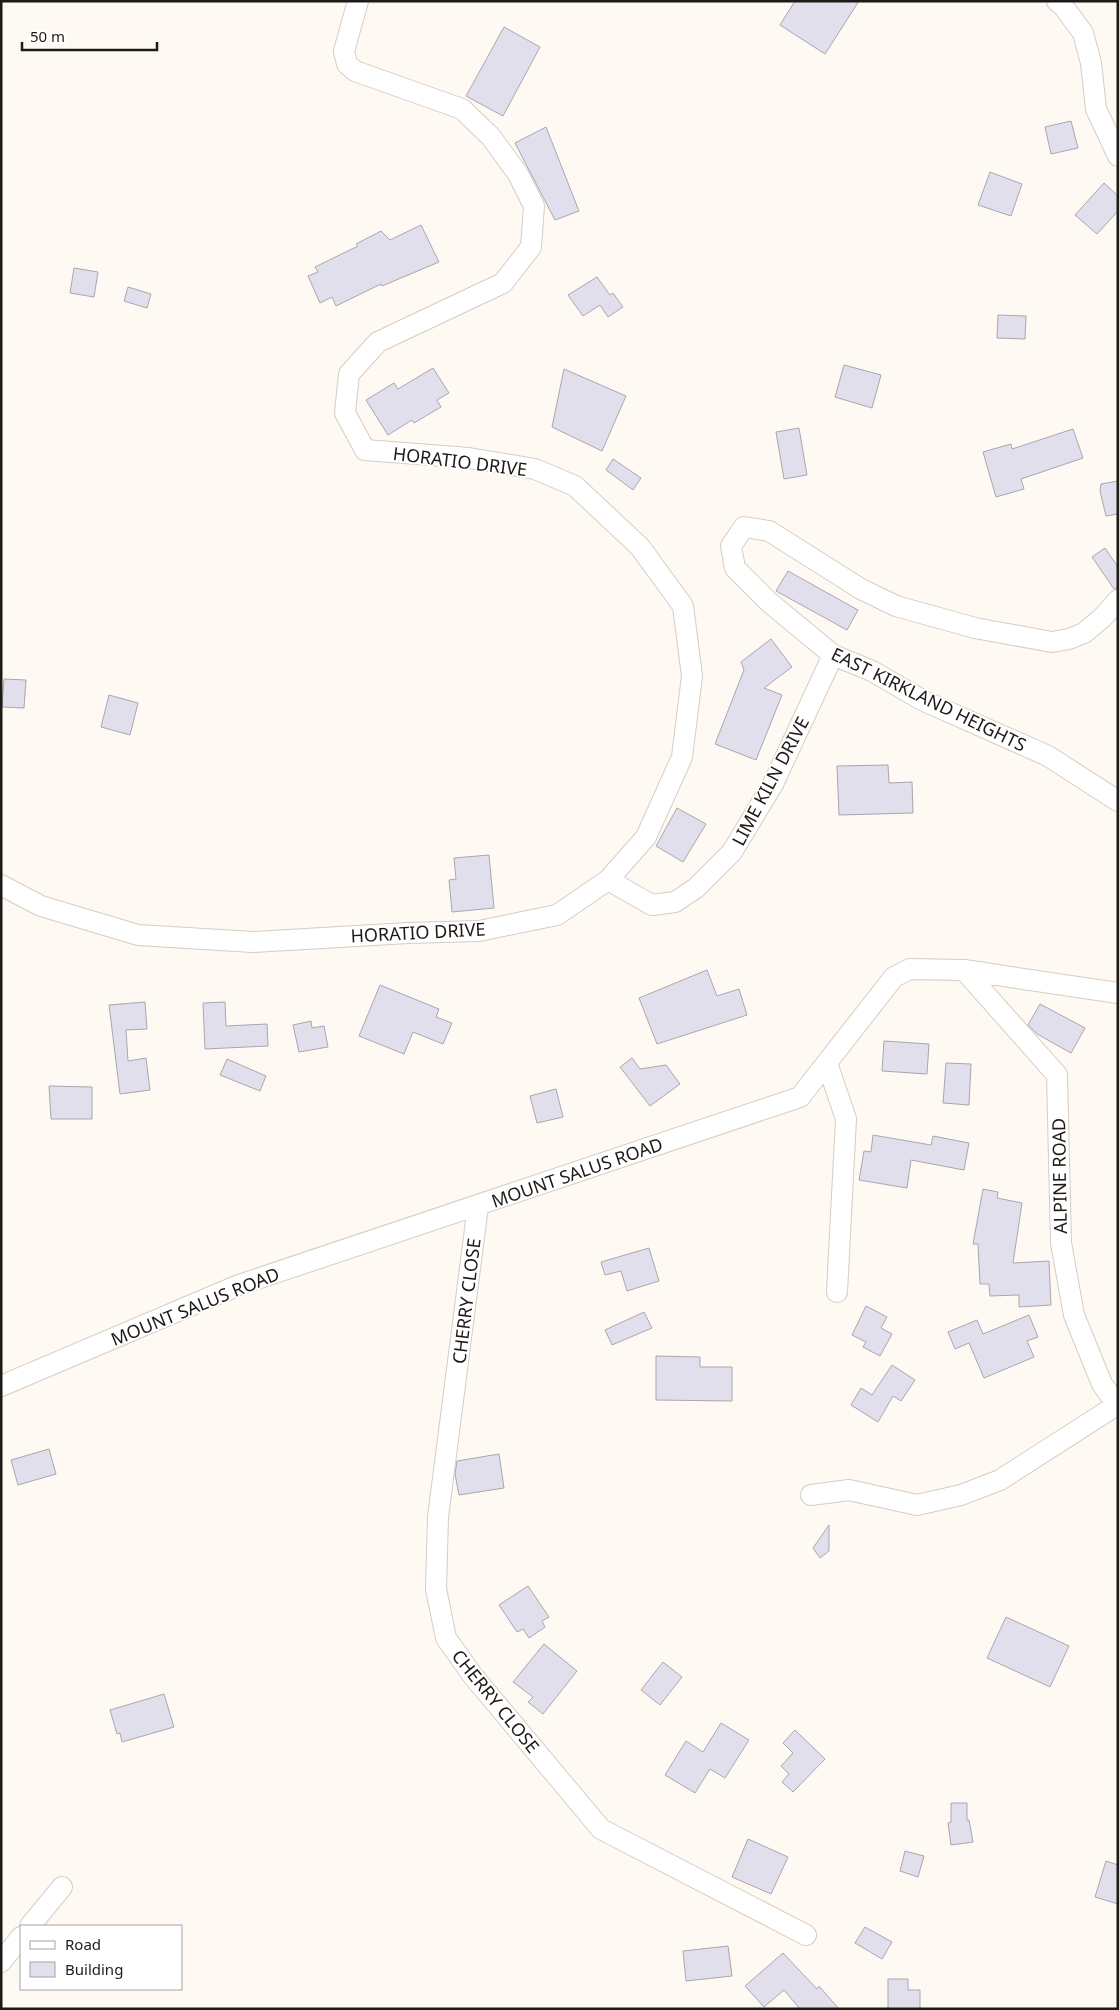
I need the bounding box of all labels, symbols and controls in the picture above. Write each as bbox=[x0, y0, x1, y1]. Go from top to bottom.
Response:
scale bar bbox=[22, 20, 158, 52]
text: 50 m bbox=[30, 26, 65, 46]
street label: HORATIO DRIVE bbox=[392, 441, 528, 481]
street label: EAST KIRKLAND HEIGHTS bbox=[828, 641, 1030, 757]
street label: LIME KILN DRIVE bbox=[726, 712, 814, 850]
street label: HORATIO DRIVE bbox=[350, 916, 486, 948]
street label: ALPINE ROAD bbox=[1046, 1118, 1072, 1234]
street label: MOUNT SALUS ROAD bbox=[488, 1131, 666, 1213]
street label: CHERRY CLOSE bbox=[446, 1237, 486, 1365]
street label: MOUNT SALUS ROAD bbox=[107, 1261, 283, 1351]
street label: CHERRY CLOSE bbox=[447, 1644, 545, 1758]
legend bbox=[20, 1925, 182, 1990]
text: Road bbox=[65, 1934, 101, 1954]
text: Building bbox=[65, 1959, 123, 1979]

